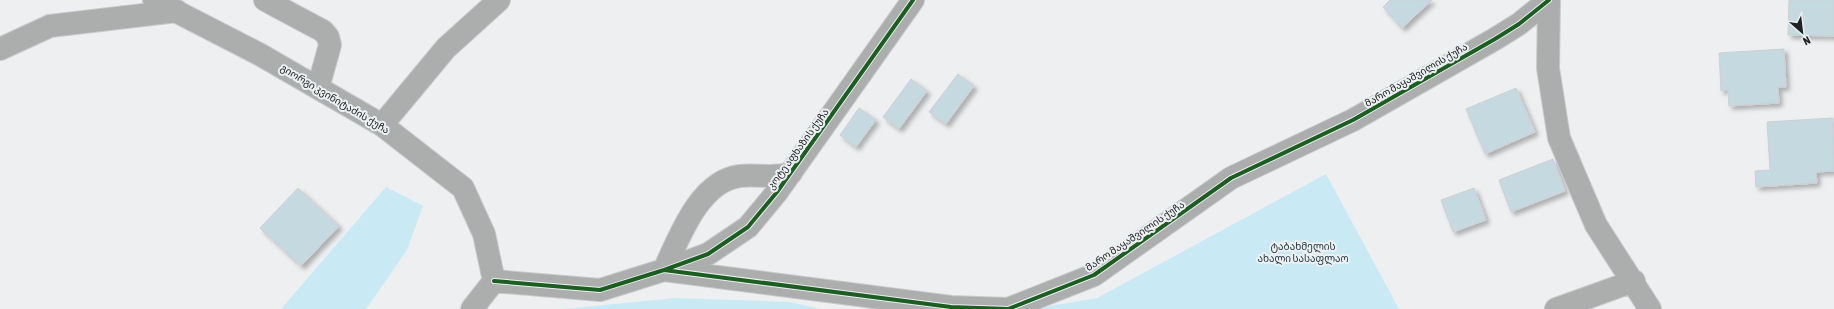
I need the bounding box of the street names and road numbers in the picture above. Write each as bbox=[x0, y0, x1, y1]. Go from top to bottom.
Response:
street label: მარო მაყაშვილის ქუჩა bbox=[1363, 41, 1470, 110]
street label: გიორგი კვინიტაძის ქუჩა bbox=[278, 62, 391, 137]
street label: კოტე აფხაზის ქუჩა bbox=[765, 107, 832, 192]
street label: მარო მაყაშვილის ქუჩა bbox=[1084, 199, 1187, 274]

